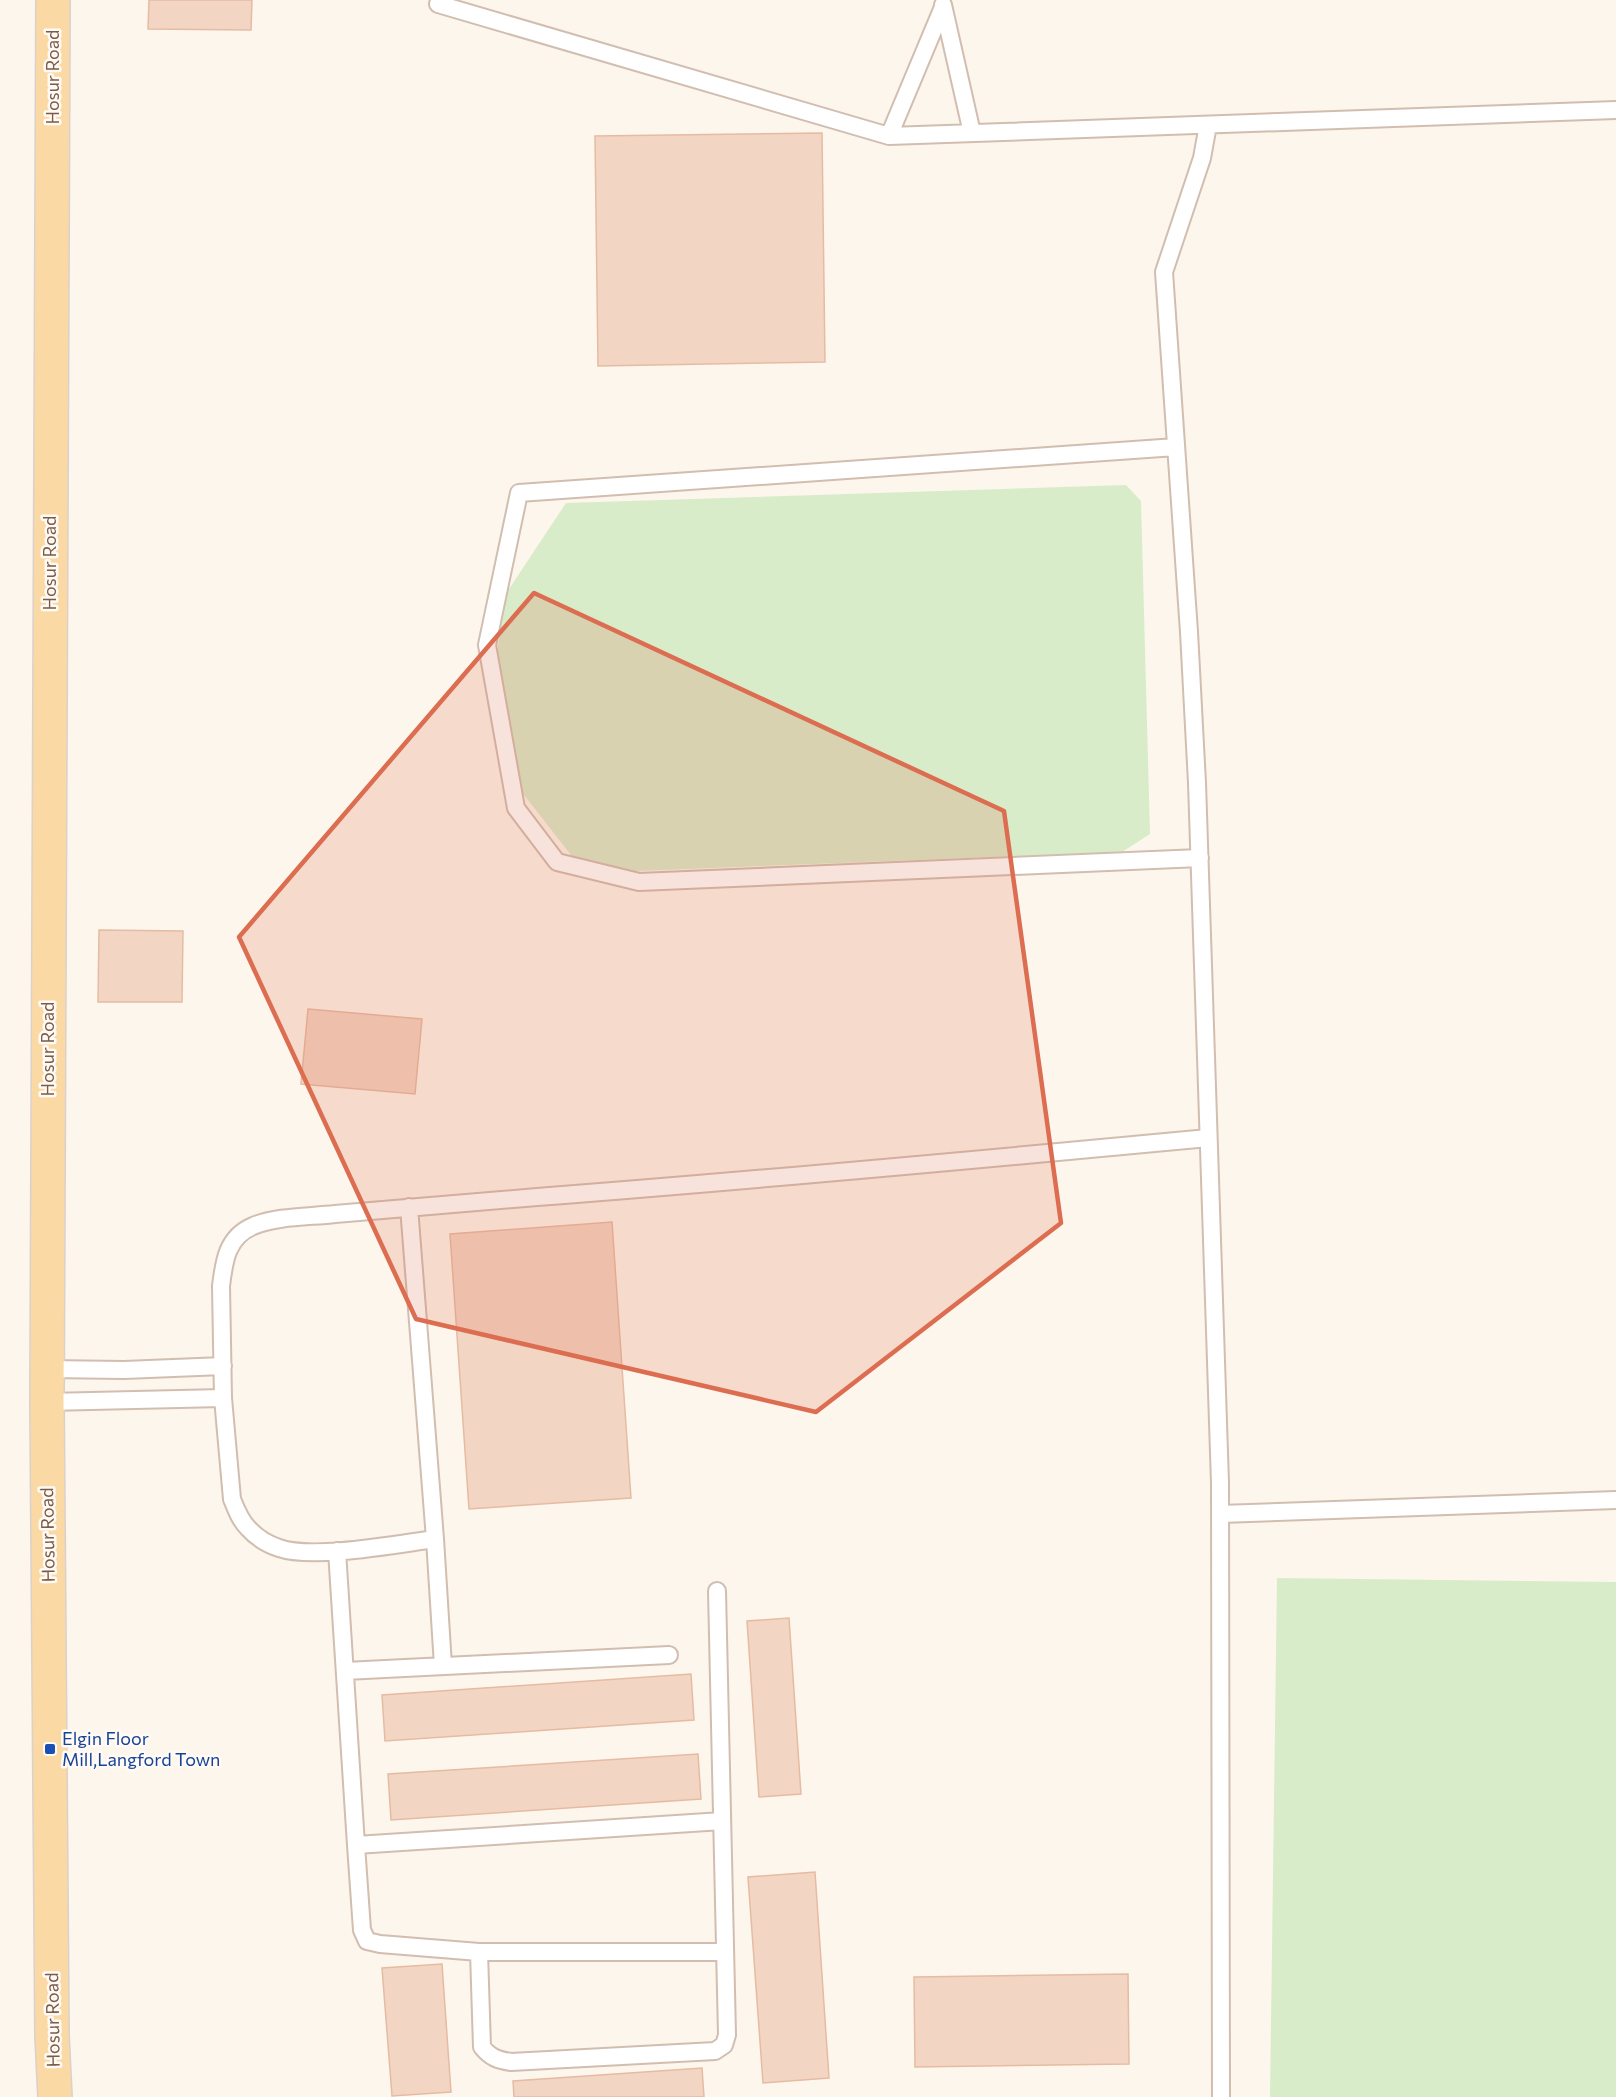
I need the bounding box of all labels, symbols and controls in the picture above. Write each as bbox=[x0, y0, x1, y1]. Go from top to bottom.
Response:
street label: Hosur Road bbox=[41, 30, 63, 124]
street label: Hosur Road bbox=[38, 516, 60, 610]
street label: Hosur Road bbox=[36, 1002, 58, 1096]
street label: Hosur Road bbox=[35, 1487, 59, 1583]
place label: Elgin Floor Mill,Langford Town bbox=[62, 1727, 220, 1770]
marker: Elgin Floor Mill,Langford Town bbox=[43, 1742, 57, 1756]
street label: Hosur Road bbox=[40, 1972, 64, 2068]

